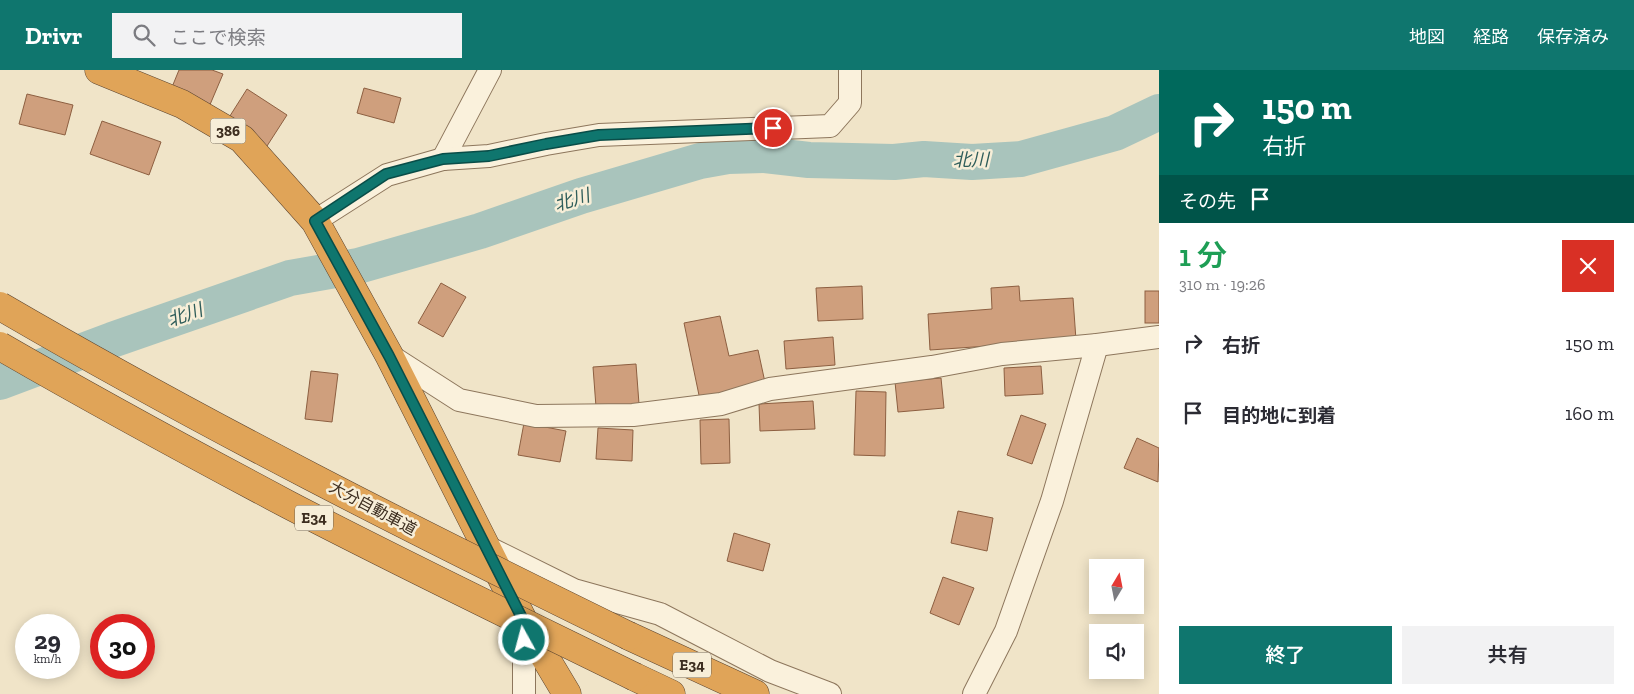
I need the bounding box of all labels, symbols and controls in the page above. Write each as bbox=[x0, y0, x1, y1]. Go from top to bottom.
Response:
search box bbox=[112, 13, 462, 58]
text: Drivr bbox=[25, 21, 82, 50]
icon: search bbox=[130, 21, 158, 49]
text: ここで検索 bbox=[170, 26, 265, 49]
text: 地図 bbox=[1409, 26, 1445, 48]
text: 経路 bbox=[1473, 26, 1509, 48]
text: 保存済み bbox=[1537, 26, 1609, 48]
text: 150 m bbox=[1262, 86, 1352, 128]
icon: right bbox=[1179, 90, 1244, 155]
pin bbox=[752, 107, 794, 149]
icon: arrive bbox=[759, 114, 787, 142]
road number: 386 bbox=[210, 118, 246, 144]
text: 右折 bbox=[1262, 133, 1306, 160]
water label: 北川 bbox=[953, 149, 991, 171]
water label: 北川 bbox=[552, 184, 594, 216]
icon: arrive bbox=[1246, 185, 1274, 213]
text: その先 bbox=[1179, 190, 1236, 213]
text: 1 分 bbox=[1179, 238, 1227, 274]
button: close bbox=[1562, 240, 1614, 292]
text: 310 m · 19:26 bbox=[1179, 275, 1265, 294]
water label: 北川 bbox=[164, 298, 208, 331]
icon: right bbox=[1179, 329, 1207, 357]
text: 150 m bbox=[1565, 332, 1614, 355]
text: 右折 bbox=[1222, 334, 1260, 357]
icon: arrive bbox=[1179, 399, 1207, 427]
text: 160 m bbox=[1565, 402, 1614, 425]
text: 目的地に到着 bbox=[1222, 404, 1336, 427]
street label: 大分自動車道 bbox=[326, 477, 420, 539]
road number: E34 bbox=[295, 506, 333, 530]
north arrow bbox=[1089, 559, 1144, 614]
map controls bbox=[1089, 559, 1144, 679]
position arrow bbox=[497, 613, 549, 665]
speed limit sign: 30 bbox=[90, 614, 155, 679]
button: sound bbox=[1089, 624, 1144, 679]
text: 29 bbox=[34, 625, 61, 655]
button: 終了 bbox=[1179, 626, 1392, 684]
button: 共有 bbox=[1402, 626, 1614, 684]
text: km/h bbox=[34, 652, 61, 666]
road number: E34 bbox=[673, 652, 711, 678]

